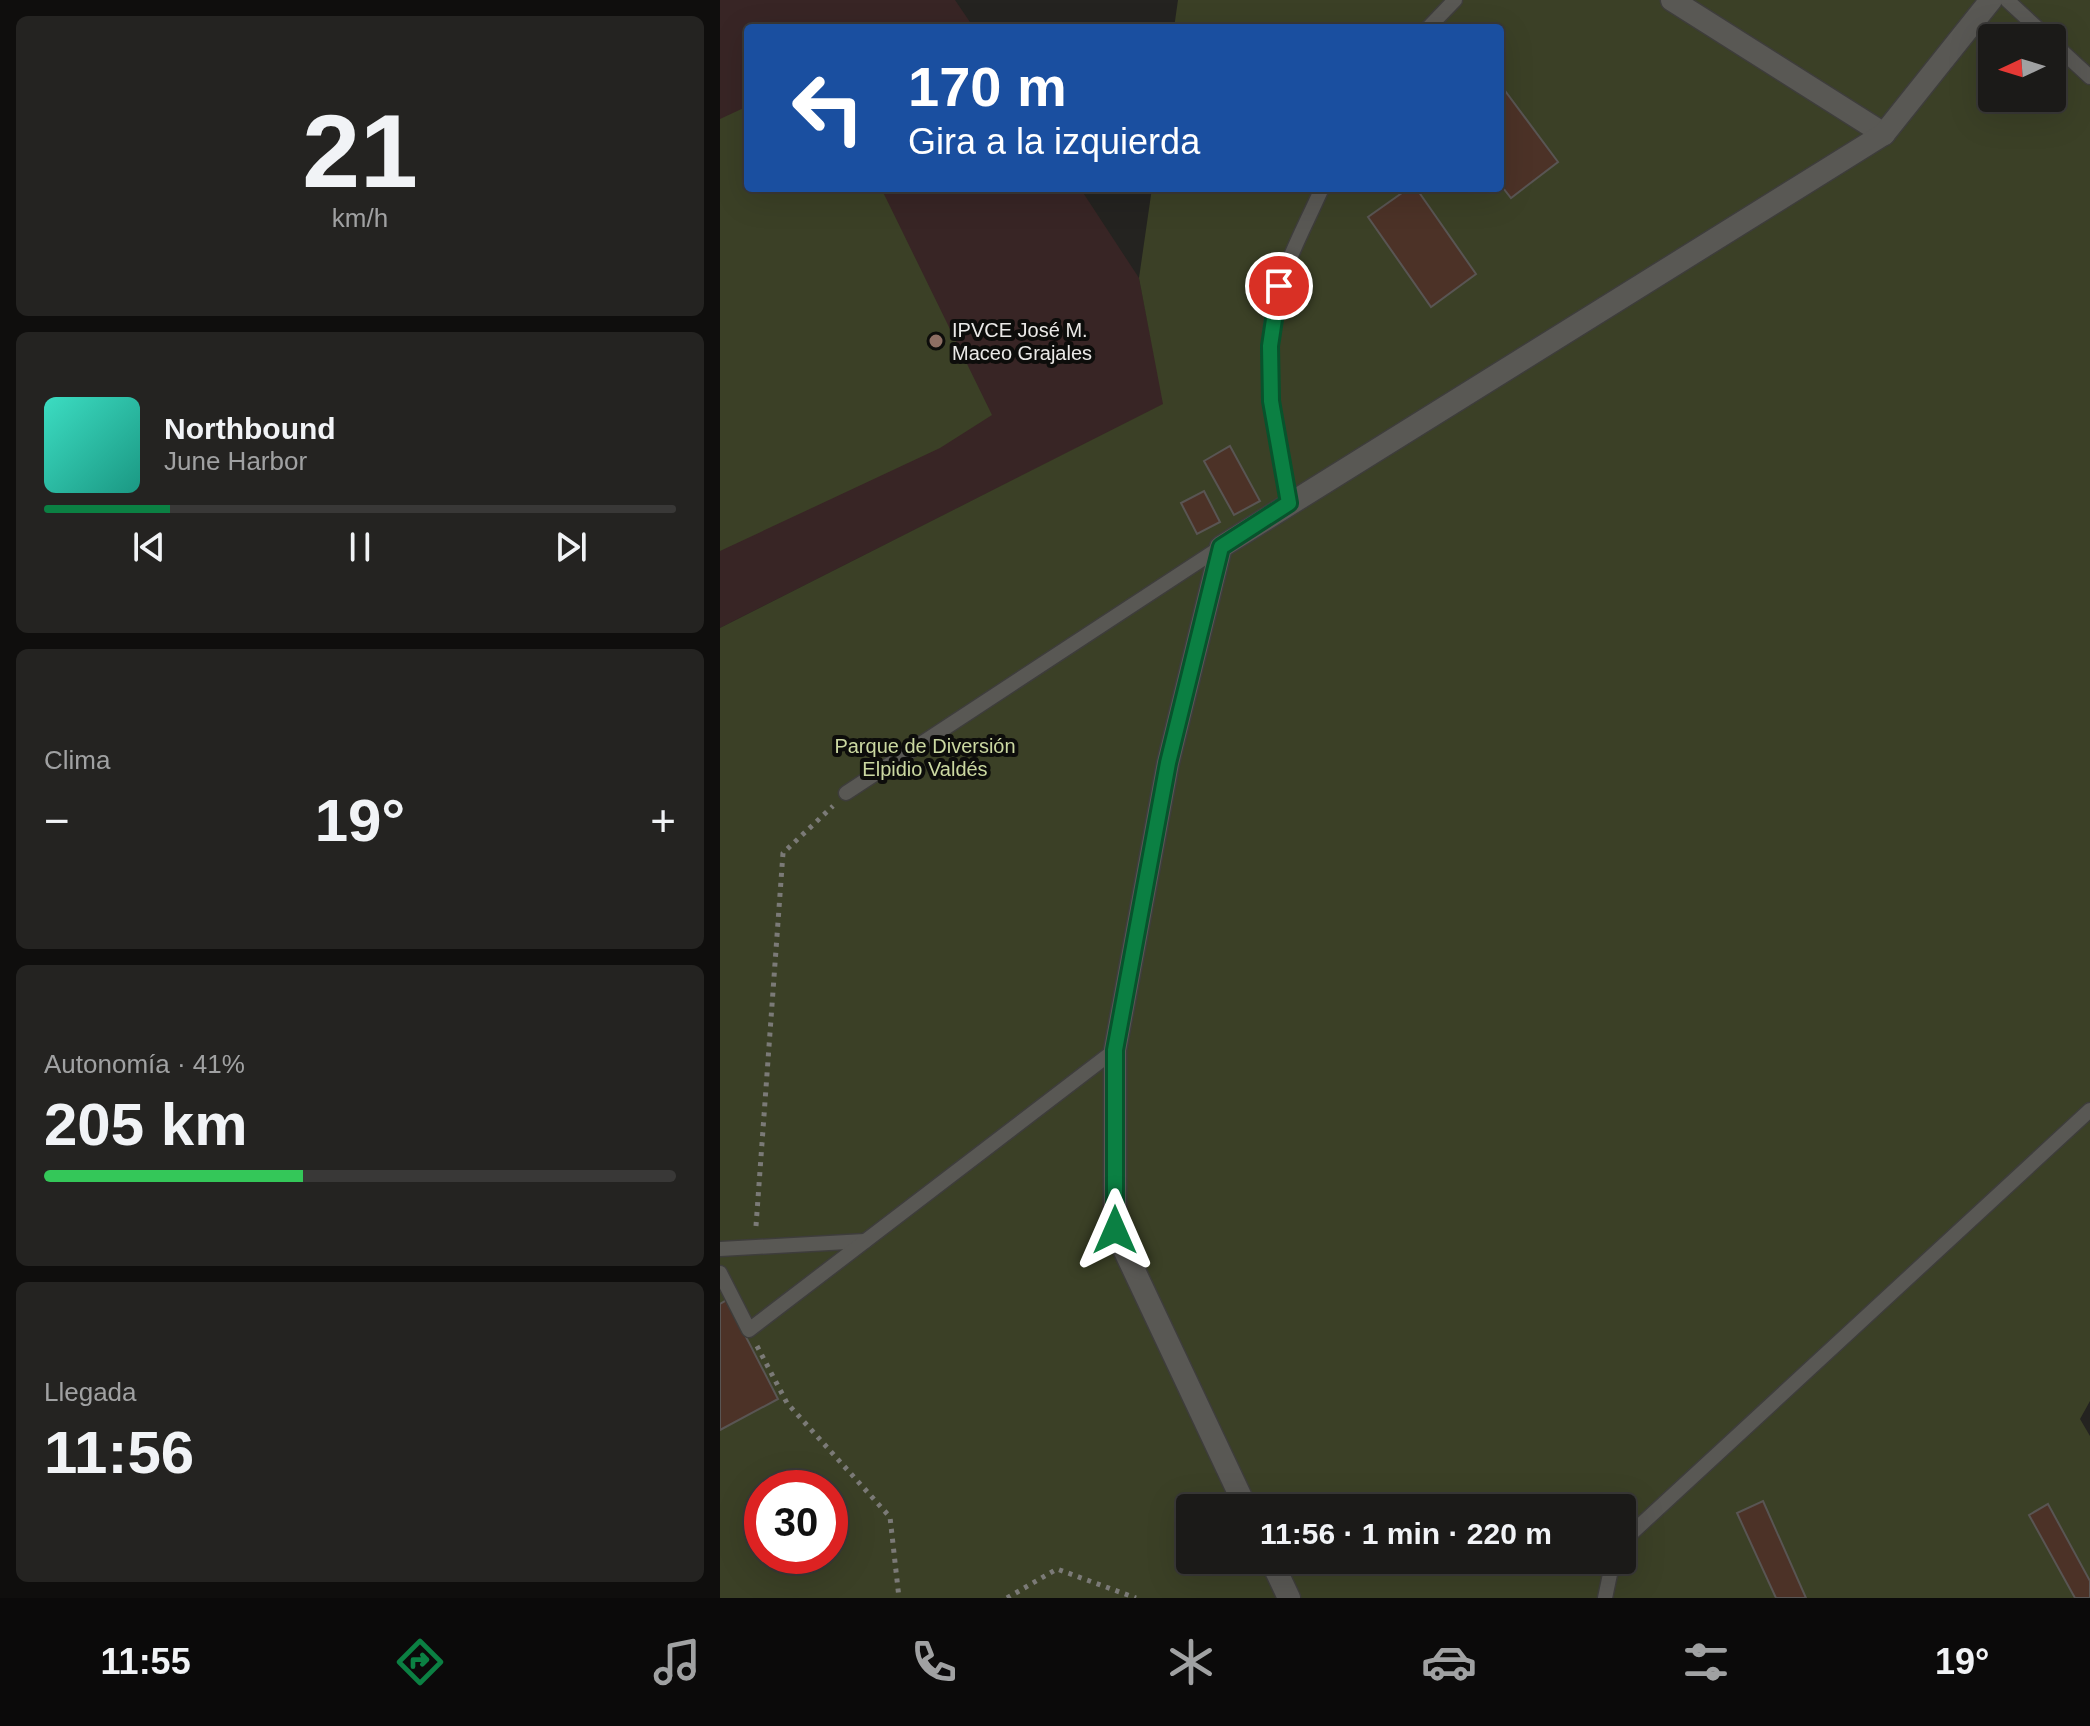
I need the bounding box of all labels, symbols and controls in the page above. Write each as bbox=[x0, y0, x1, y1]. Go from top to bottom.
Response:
north arrow bbox=[1978, 24, 2066, 112]
map controls bbox=[1978, 24, 2066, 112]
text: 170 m bbox=[908, 55, 1067, 118]
icon: left bbox=[776, 56, 880, 160]
text: 21 bbox=[302, 93, 418, 209]
text: Gira a la izquierda bbox=[908, 121, 1200, 162]
text: km/h bbox=[332, 203, 388, 233]
pin bbox=[1245, 252, 1313, 320]
icon: arrive bbox=[1257, 264, 1301, 308]
place label: IPVCE José M. Maceo Grajales bbox=[952, 319, 1092, 364]
marker: IPVCE José M. Maceo Grajales bbox=[927, 332, 945, 350]
text: Northbound bbox=[164, 412, 336, 445]
text: June Harbor bbox=[164, 446, 307, 476]
icon: previous bbox=[127, 525, 171, 569]
icon: pause bbox=[338, 525, 382, 569]
icon: next bbox=[549, 525, 593, 569]
park label: Parque de Diversión Elpidio Valdés bbox=[834, 735, 1016, 780]
text: Clima bbox=[44, 745, 110, 775]
text: 19° bbox=[315, 787, 405, 854]
text: − bbox=[44, 796, 70, 845]
text: + bbox=[650, 796, 676, 845]
text: Autonomía · 41% bbox=[44, 1049, 245, 1079]
text: 205 km bbox=[44, 1091, 248, 1158]
position arrow bbox=[1073, 1188, 1157, 1272]
text: Llegada bbox=[44, 1377, 137, 1407]
text: 11:56 bbox=[44, 1419, 194, 1486]
speed limit sign: 30 bbox=[744, 1470, 848, 1574]
text: 11:56 · 1 min · 220 m bbox=[1260, 1517, 1552, 1550]
icon: directions bbox=[392, 1634, 448, 1690]
icon: music bbox=[649, 1634, 705, 1690]
icon: phone bbox=[906, 1634, 962, 1690]
icon: climate bbox=[1163, 1634, 1219, 1690]
icon: car bbox=[1421, 1634, 1477, 1690]
icon: filters bbox=[1678, 1634, 1734, 1690]
text: 11:55 bbox=[101, 1641, 191, 1682]
text: 19° bbox=[1935, 1641, 1989, 1682]

